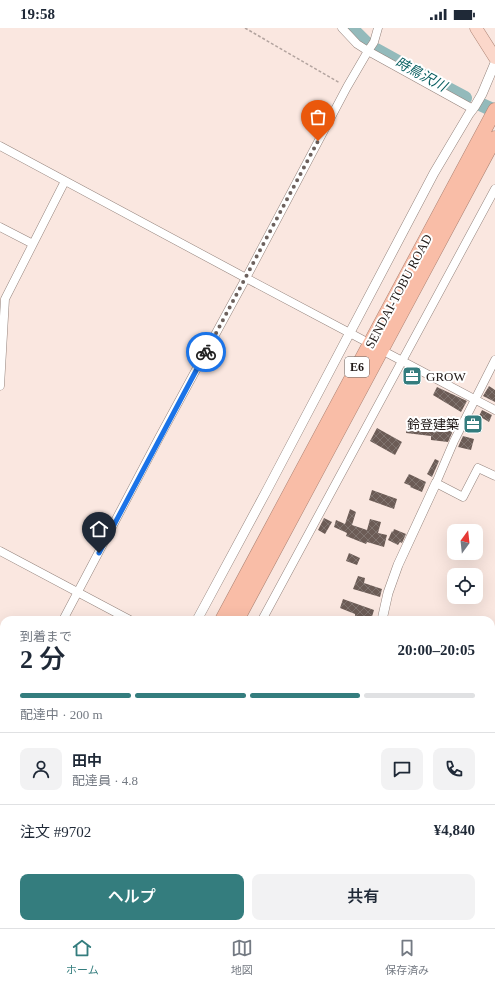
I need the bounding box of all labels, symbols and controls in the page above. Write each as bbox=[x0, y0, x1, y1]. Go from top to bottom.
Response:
text: 19:58 bbox=[20, 6, 55, 22]
water label: 時鳥沢川 bbox=[393, 55, 451, 95]
pin bbox=[301, 100, 335, 141]
icon: bag bbox=[307, 106, 329, 128]
street label: SENDAI-TOBU ROAD bbox=[362, 232, 435, 351]
courier bbox=[186, 332, 226, 372]
icon: bike bbox=[195, 341, 217, 363]
road number: E6 bbox=[345, 357, 369, 377]
office icon: GROW bbox=[401, 365, 423, 387]
place label: GROW bbox=[426, 369, 466, 384]
office icon: 鈴登建築 bbox=[462, 413, 484, 435]
place label: 鈴登建築 bbox=[407, 417, 459, 432]
pin bbox=[82, 512, 116, 553]
icon: home bbox=[88, 518, 110, 540]
north arrow bbox=[447, 524, 483, 560]
map controls bbox=[447, 524, 483, 604]
button: locate bbox=[447, 568, 483, 604]
text: 到着まで bbox=[20, 629, 72, 644]
text: 20:00–20:05 bbox=[398, 642, 475, 658]
text: 2 分 bbox=[20, 645, 66, 674]
text: 配達中 · 200 m bbox=[20, 707, 103, 722]
button: person bbox=[20, 748, 62, 790]
button: chat bbox=[381, 748, 423, 790]
button: phone bbox=[433, 748, 475, 790]
text: 田中 bbox=[72, 753, 102, 769]
text: 配達員 · 4.8 bbox=[72, 773, 138, 788]
text: ¥4,840 bbox=[434, 822, 475, 838]
text: 注文 #9702 bbox=[20, 824, 91, 840]
button: ヘルプ bbox=[20, 874, 244, 920]
button: 共有 bbox=[252, 874, 475, 920]
tab: ホーム bbox=[66, 937, 99, 977]
tab: 地図 bbox=[231, 937, 253, 977]
tab: 保存済み bbox=[385, 937, 429, 977]

